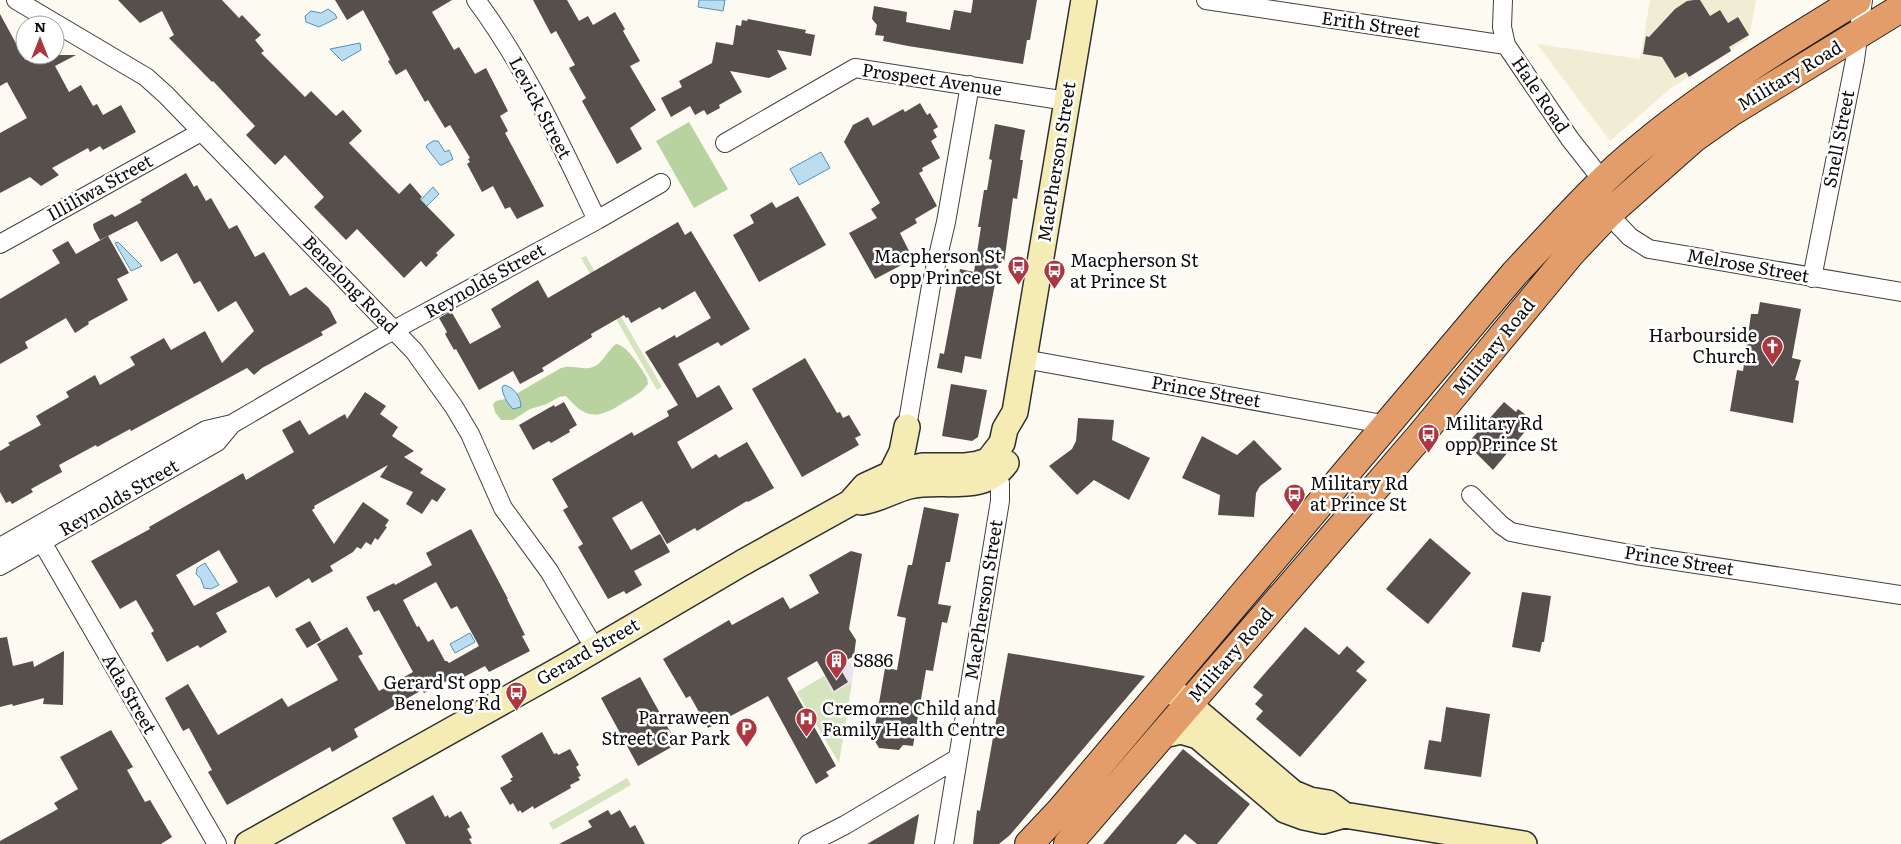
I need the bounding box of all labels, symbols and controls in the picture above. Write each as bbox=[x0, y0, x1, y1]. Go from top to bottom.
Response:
street label: Erith Street bbox=[1320, 3, 1423, 44]
north arrow bbox=[15, 15, 65, 65]
text: N bbox=[34, 16, 46, 36]
street label: Military Road bbox=[1732, 33, 1847, 117]
street label: Hale Road bbox=[1506, 50, 1577, 138]
street label: Levick Street bbox=[503, 51, 580, 164]
street label: Prospect Avenue bbox=[860, 55, 1004, 102]
street label: MacPherson Street bbox=[1030, 79, 1082, 244]
street label: Snell Street bbox=[1815, 87, 1860, 190]
street label: Illiliwa Street bbox=[41, 146, 158, 227]
street label: Benelong Road bbox=[297, 229, 405, 339]
street label: Reynolds Street bbox=[419, 235, 550, 324]
street label: Melrose Street bbox=[1685, 240, 1812, 289]
place label: Macpherson St opp Prince St bbox=[874, 242, 1003, 290]
place label: Macpherson St at Prince St bbox=[1070, 246, 1199, 294]
bus stop icon: Macpherson St opp Prince St bbox=[1006, 255, 1030, 286]
bus stop icon: Macpherson St at Prince St bbox=[1042, 259, 1066, 290]
street label: Military Road bbox=[1445, 292, 1540, 400]
place label: Harbourside Church bbox=[1649, 321, 1757, 369]
church icon: Harbourside Church bbox=[1761, 334, 1785, 365]
street label: Prince Street bbox=[1150, 368, 1264, 414]
place label: Military Rd opp Prince St bbox=[1445, 409, 1559, 457]
bus stop icon: Military Rd opp Prince St bbox=[1417, 422, 1441, 453]
street label: Reynolds Street bbox=[53, 451, 184, 542]
place label: Military Rd at Prince St bbox=[1310, 469, 1408, 517]
bus stop icon: Military Rd at Prince St bbox=[1282, 482, 1306, 513]
street label: MacPherson Street bbox=[957, 517, 1009, 682]
street label: Prince Street bbox=[1623, 538, 1737, 582]
street label: Military Road bbox=[1181, 601, 1279, 707]
street label: Gerard Street bbox=[531, 610, 644, 691]
place label: S886 bbox=[853, 646, 894, 673]
street label: Ada Street bbox=[96, 648, 165, 739]
building icon: S886 bbox=[825, 649, 849, 680]
place label: Gerard St opp Benelong Rd bbox=[383, 668, 501, 716]
bus stop icon: Gerard St opp Benelong Rd bbox=[505, 681, 529, 712]
place label: Cremorne Child and Family Health Centre bbox=[822, 694, 1005, 742]
place label: Parraween Street Car Park bbox=[601, 703, 731, 751]
hospital icon: Cremorne Child and Family Health Centre bbox=[794, 707, 818, 738]
parking icon: Parraween Street Car Park bbox=[734, 716, 758, 747]

